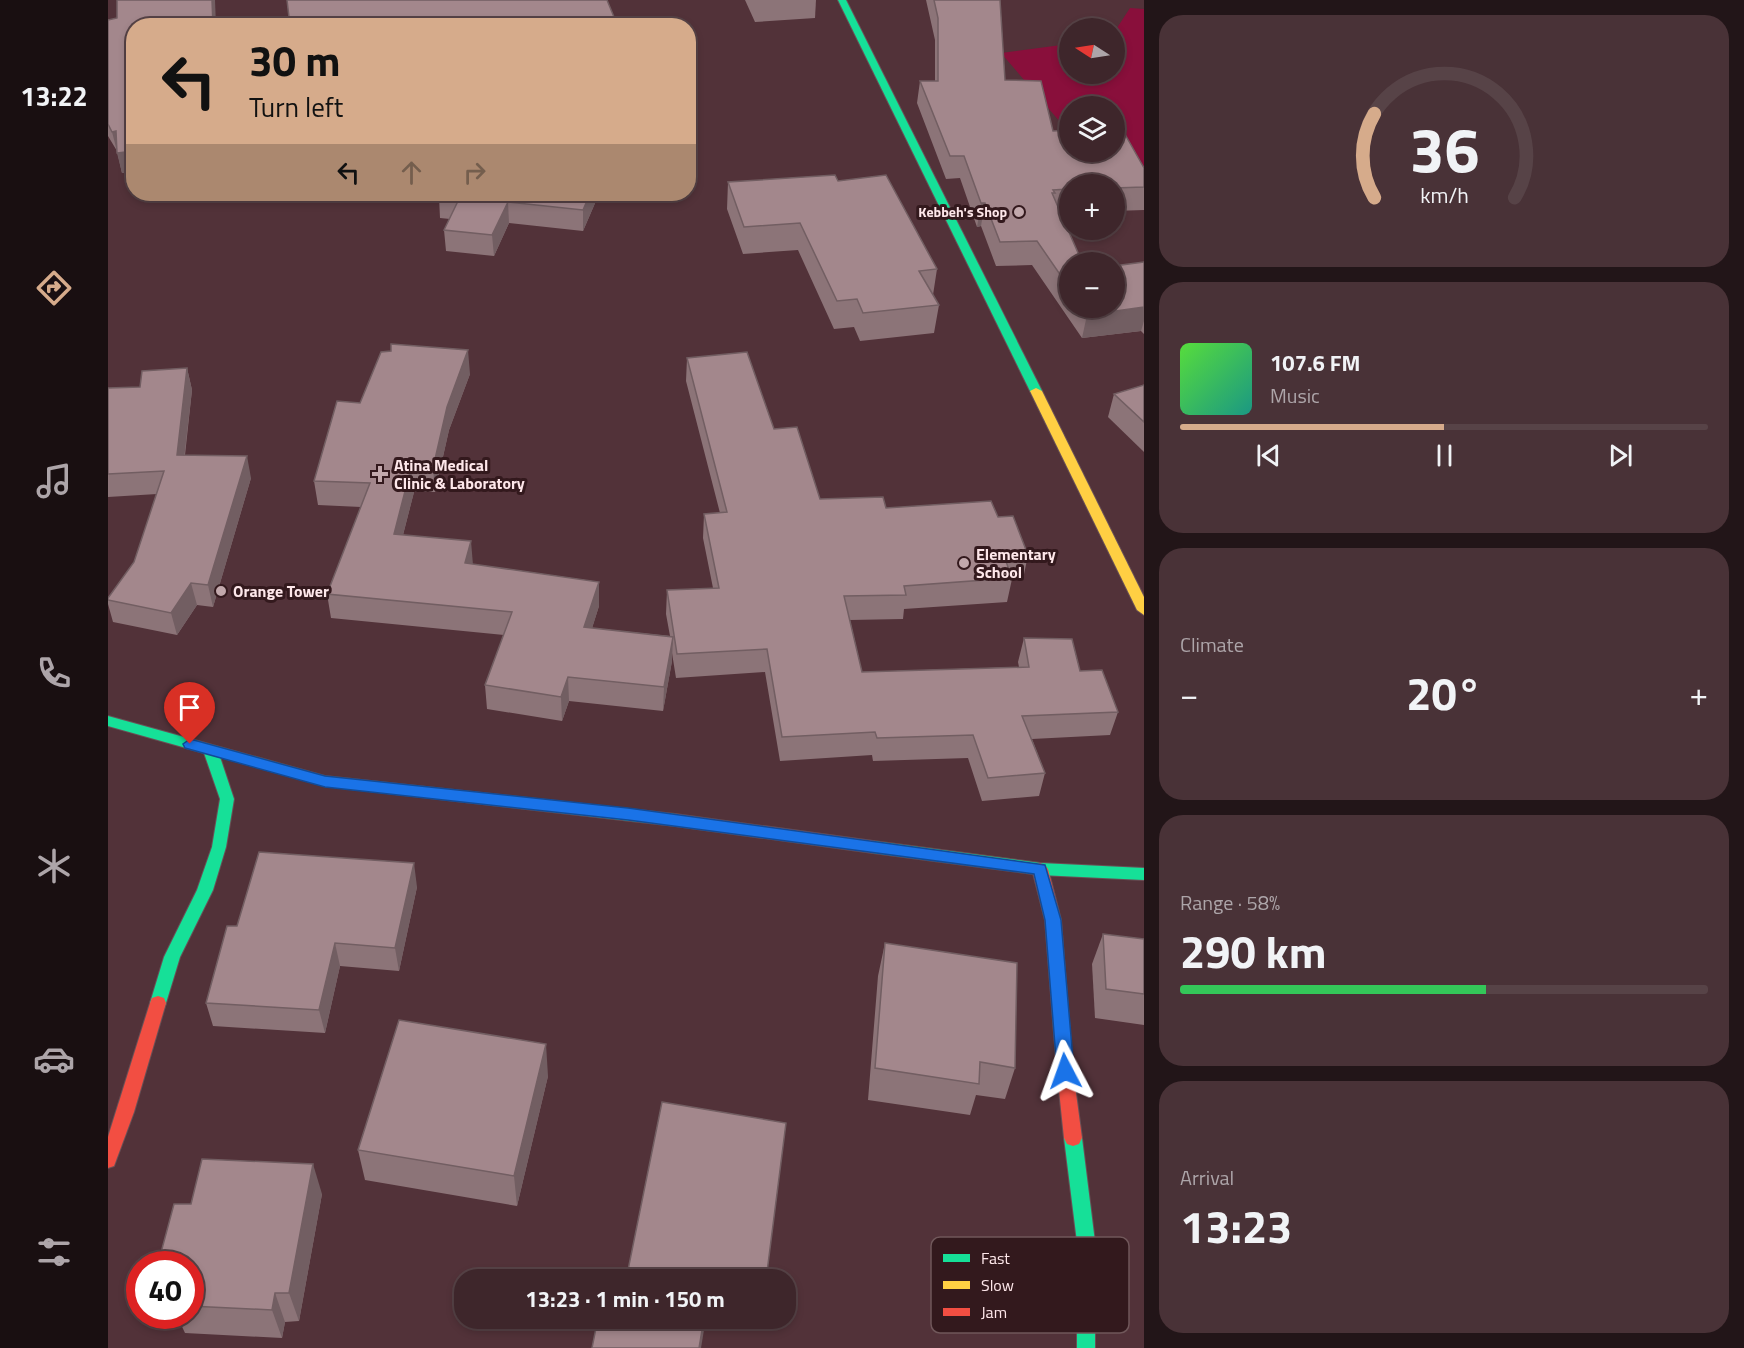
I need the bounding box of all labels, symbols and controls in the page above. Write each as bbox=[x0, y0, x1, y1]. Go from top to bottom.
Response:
north arrow bbox=[1059, 18, 1125, 84]
map controls bbox=[1059, 18, 1125, 318]
text: 30 m bbox=[249, 28, 341, 92]
icon: left bbox=[150, 42, 228, 120]
text: 13:22 bbox=[20, 75, 88, 116]
text: Turn left bbox=[249, 86, 343, 127]
button: layers bbox=[1059, 96, 1125, 162]
text: 36 bbox=[1409, 101, 1479, 196]
icon: left bbox=[332, 156, 365, 189]
icon: ahead bbox=[395, 156, 428, 189]
icon: right bbox=[458, 156, 491, 189]
button: + bbox=[1059, 174, 1125, 240]
text: km/h bbox=[1420, 179, 1468, 211]
place label: Kebbeh's Shop bbox=[918, 201, 1007, 222]
marker: Kebbeh's Shop bbox=[1012, 205, 1026, 219]
button: − bbox=[1059, 252, 1125, 318]
icon: directions bbox=[33, 267, 75, 309]
text: 107.6 FM bbox=[1270, 346, 1360, 380]
text: Music bbox=[1270, 380, 1320, 411]
icon: previous bbox=[1252, 439, 1285, 472]
icon: pause bbox=[1428, 439, 1461, 472]
icon: next bbox=[1604, 439, 1637, 472]
place label: Atina Medical Clinic & Laboratory bbox=[394, 453, 525, 495]
icon: music bbox=[33, 460, 75, 502]
marker: Atina Medical Clinic & Laboratory bbox=[371, 465, 389, 483]
place label: Elementary School bbox=[976, 542, 1056, 584]
marker: Elementary School bbox=[957, 556, 971, 570]
place label: Orange Tower bbox=[233, 579, 329, 603]
marker: Orange Tower bbox=[214, 584, 228, 598]
text: Climate bbox=[1180, 629, 1244, 660]
icon: phone bbox=[33, 652, 75, 694]
text: 20° bbox=[1406, 659, 1482, 727]
text: − bbox=[1180, 669, 1198, 719]
text: + bbox=[1690, 669, 1708, 719]
pin bbox=[164, 682, 215, 744]
icon: arrive bbox=[173, 691, 206, 724]
icon: climate bbox=[33, 845, 75, 887]
text: Range · 58% bbox=[1180, 887, 1280, 918]
text: 290 km bbox=[1180, 917, 1326, 985]
icon: car bbox=[33, 1038, 75, 1080]
position arrow bbox=[1033, 1039, 1097, 1103]
text: Arrival bbox=[1180, 1162, 1234, 1193]
text: 13:23 bbox=[1180, 1192, 1292, 1260]
icon: filters bbox=[33, 1231, 75, 1273]
legend bbox=[931, 1237, 1129, 1333]
text: Fast bbox=[981, 1246, 1010, 1270]
speed limit sign: 40 bbox=[126, 1251, 204, 1329]
text: Slow bbox=[981, 1273, 1014, 1297]
text: 13:23 · 1 min · 150 m bbox=[525, 1282, 725, 1316]
text: Jam bbox=[981, 1300, 1007, 1324]

